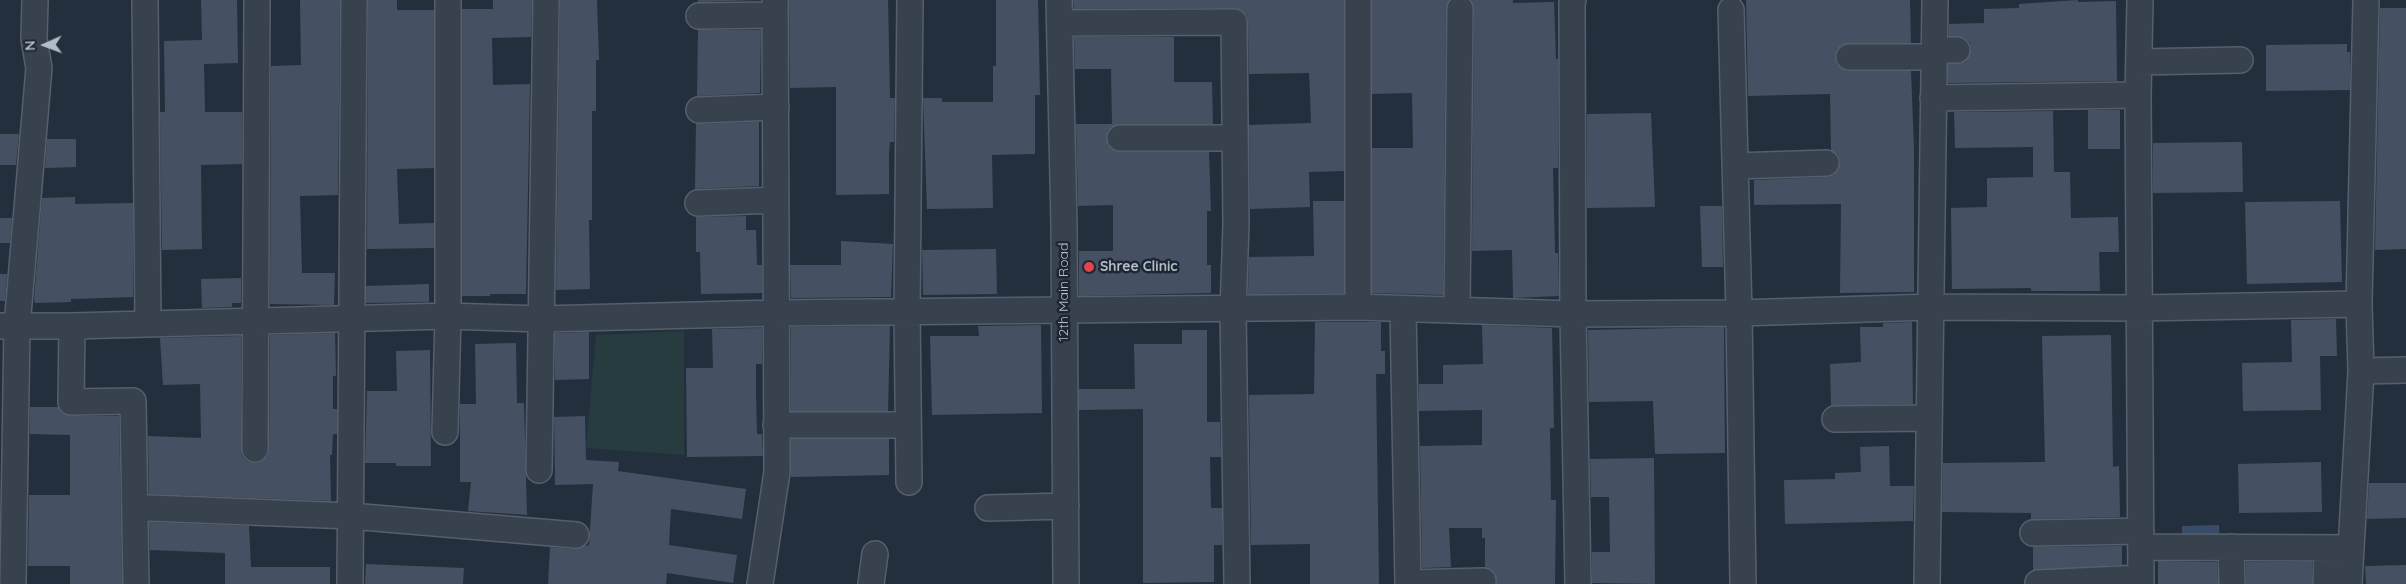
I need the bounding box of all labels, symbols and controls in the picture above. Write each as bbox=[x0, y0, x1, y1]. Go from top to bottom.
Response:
north arrow bbox=[20, 20, 70, 70]
text: N bbox=[21, 40, 39, 51]
street label: 12th Main Road bbox=[1056, 242, 1072, 342]
place label: Shree Clinic bbox=[1100, 259, 1178, 275]
marker: Shree Clinic bbox=[1082, 260, 1096, 274]

